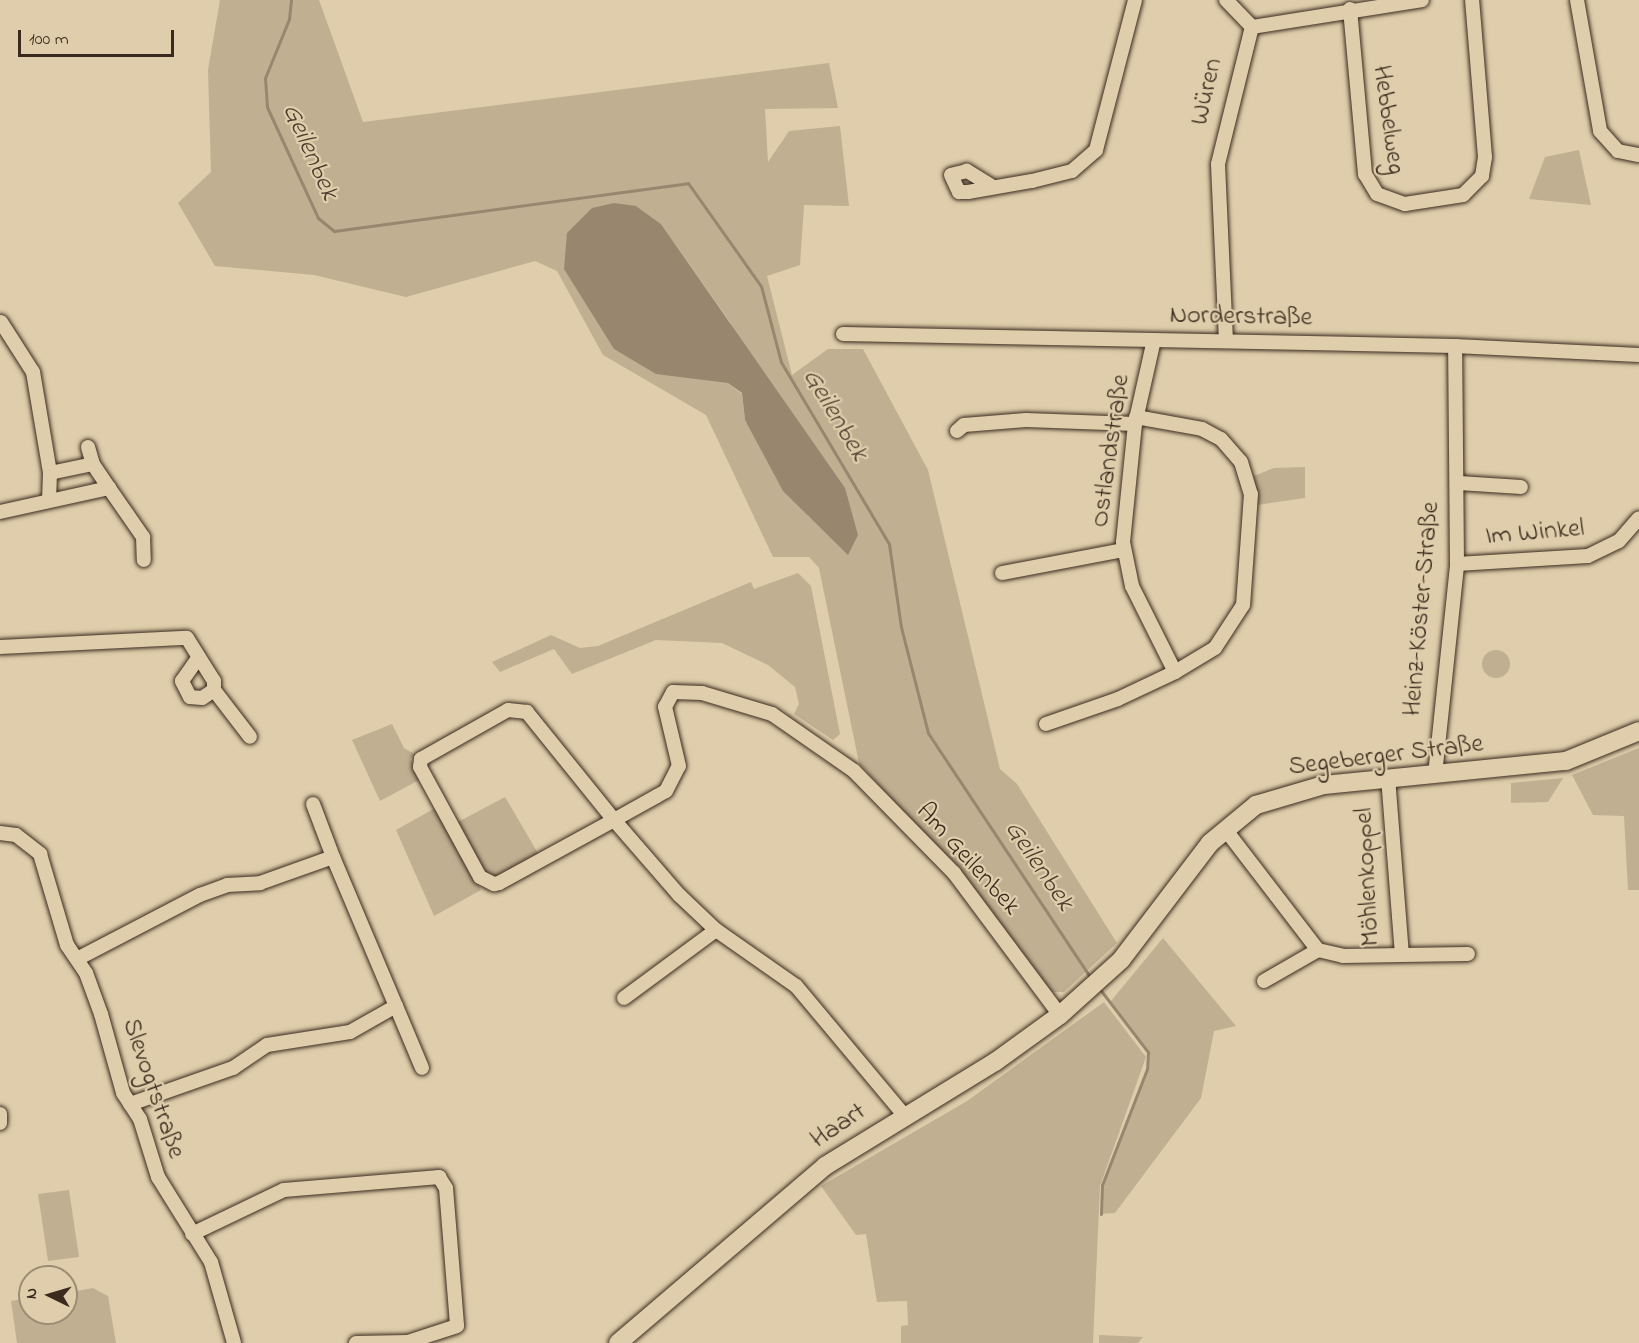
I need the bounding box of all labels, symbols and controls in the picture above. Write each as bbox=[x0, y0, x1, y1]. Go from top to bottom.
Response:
scale bar bbox=[21, 18, 177, 56]
text: 100 m bbox=[29, 27, 69, 53]
street label: Würen bbox=[1185, 56, 1231, 128]
street label: Hebbelweg bbox=[1364, 63, 1410, 177]
water label: Geilenbek bbox=[274, 99, 346, 205]
street label: Norderstraße bbox=[1169, 301, 1313, 335]
water label: Geilenbek bbox=[795, 363, 875, 467]
street label: Ostlandstraße bbox=[1086, 372, 1138, 530]
street label: Heinz-Köster-Straße bbox=[1398, 500, 1448, 718]
street label: Im Winkel bbox=[1484, 514, 1586, 554]
street label: Segeberger Straße bbox=[1287, 730, 1485, 784]
street label: Am Geilenbek bbox=[908, 797, 1026, 923]
street label: Möhlenkoppel bbox=[1350, 807, 1388, 947]
water label: Geilenbek bbox=[997, 815, 1081, 917]
street label: Slevogtstraße bbox=[113, 1015, 191, 1163]
street label: Haart bbox=[805, 1097, 873, 1157]
north arrow bbox=[18, 1265, 78, 1325]
text: N bbox=[20, 1287, 44, 1300]

